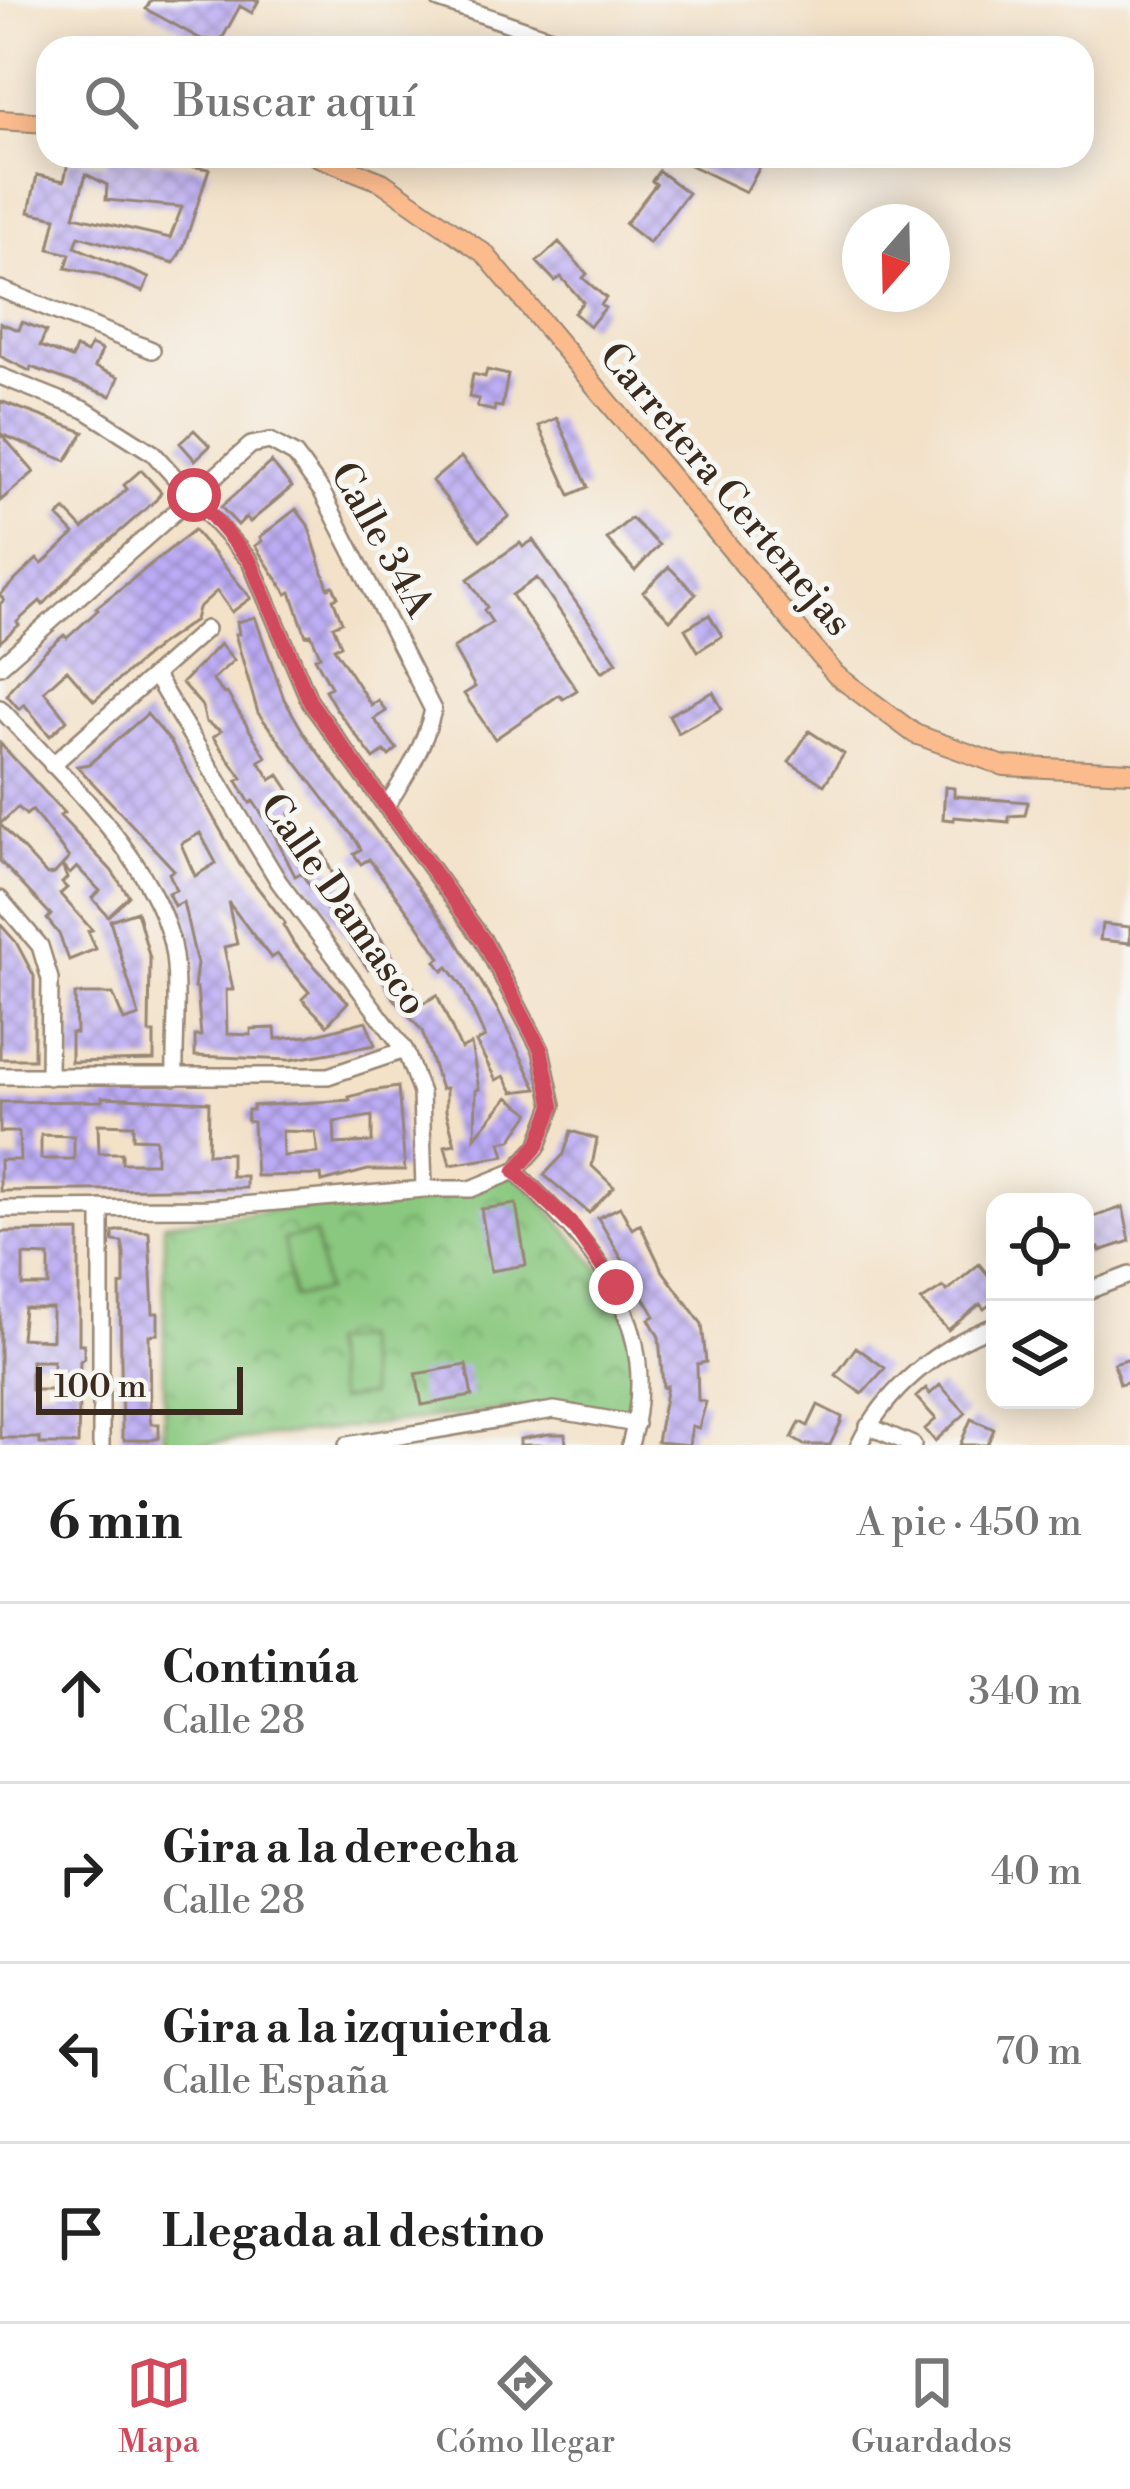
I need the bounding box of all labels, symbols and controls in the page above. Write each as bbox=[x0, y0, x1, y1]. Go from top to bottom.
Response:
search box bbox=[36, 36, 1094, 168]
icon: search bbox=[78, 69, 144, 135]
text: Buscar aquí bbox=[174, 74, 416, 131]
north arrow bbox=[842, 204, 950, 312]
street label: Carretera Certenejas bbox=[588, 333, 862, 647]
street label: Calle 34A bbox=[318, 454, 444, 627]
route start bbox=[167, 468, 221, 522]
street label: Calle Damasco bbox=[248, 784, 438, 1026]
map controls bbox=[986, 1193, 1094, 1409]
button: locate bbox=[986, 1193, 1094, 1301]
route end bbox=[589, 1260, 643, 1314]
button: layers bbox=[986, 1301, 1094, 1409]
scale bar bbox=[36, 1361, 243, 1414]
text: 100 m bbox=[54, 1367, 147, 1408]
text: 6 min bbox=[48, 1491, 182, 1555]
text: A pie · 450 m bbox=[857, 1499, 1082, 1548]
text: Continúa bbox=[162, 1640, 358, 1697]
icon: ahead bbox=[48, 1660, 114, 1726]
text: 340 m bbox=[969, 1668, 1082, 1717]
text: Calle 28 bbox=[162, 1697, 305, 1746]
text: Gira a la derecha bbox=[162, 1820, 518, 1877]
icon: right bbox=[48, 1840, 114, 1906]
text: 40 m bbox=[991, 1848, 1082, 1897]
text: Calle 28 bbox=[162, 1877, 305, 1926]
text: Gira a la izquierda bbox=[162, 2000, 551, 2057]
icon: left bbox=[48, 2020, 114, 2086]
text: 70 m bbox=[995, 2028, 1082, 2077]
text: Calle España bbox=[162, 2057, 389, 2106]
icon: arrive bbox=[48, 2200, 114, 2266]
text: Llegada al destino bbox=[162, 2204, 545, 2261]
tab: Mapa bbox=[118, 2350, 200, 2463]
tab: Cómo llegar bbox=[435, 2350, 615, 2463]
tab: Guardados bbox=[851, 2350, 1012, 2463]

